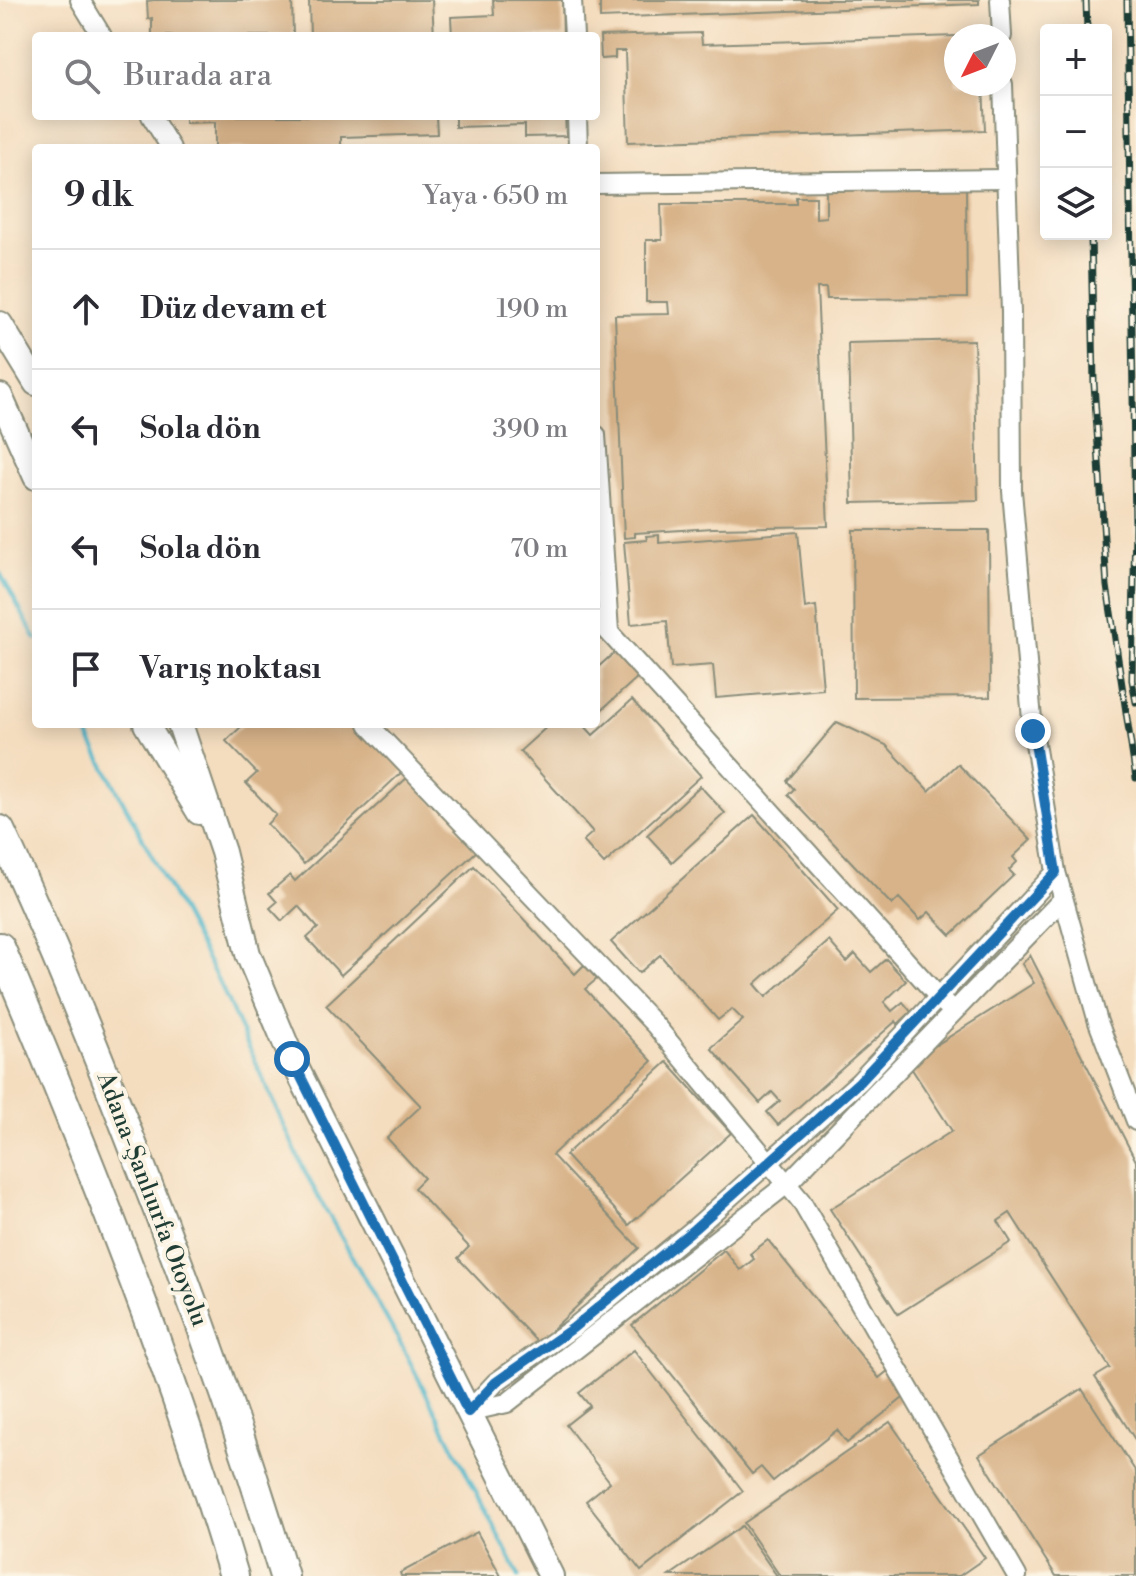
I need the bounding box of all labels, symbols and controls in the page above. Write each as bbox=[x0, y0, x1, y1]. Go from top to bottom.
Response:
north arrow bbox=[944, 24, 1016, 96]
map controls bbox=[1040, 24, 1112, 240]
button: + bbox=[1040, 24, 1112, 96]
search box bbox=[32, 32, 600, 120]
icon: search bbox=[60, 54, 104, 98]
text: Burada ara bbox=[124, 57, 272, 95]
button: − bbox=[1040, 96, 1112, 168]
button: layers bbox=[1040, 168, 1112, 240]
text: 9 dk bbox=[64, 175, 133, 217]
text: Yaya · 650 m bbox=[423, 180, 568, 212]
icon: ahead bbox=[64, 287, 108, 331]
text: Düz devam et bbox=[140, 290, 326, 328]
text: 190 m bbox=[497, 293, 568, 325]
icon: left bbox=[64, 407, 108, 451]
text: Sola dön bbox=[140, 410, 261, 448]
text: 390 m bbox=[493, 413, 568, 445]
icon: left bbox=[64, 527, 108, 571]
text: Sola dön bbox=[140, 530, 261, 568]
text: 70 m bbox=[510, 533, 568, 565]
icon: arrive bbox=[64, 647, 108, 691]
text: Varış noktası bbox=[140, 650, 321, 688]
route end bbox=[1015, 713, 1051, 749]
route start bbox=[274, 1041, 310, 1077]
street label: Adana-Şanlıurfa Otoyolu bbox=[89, 1067, 214, 1331]

